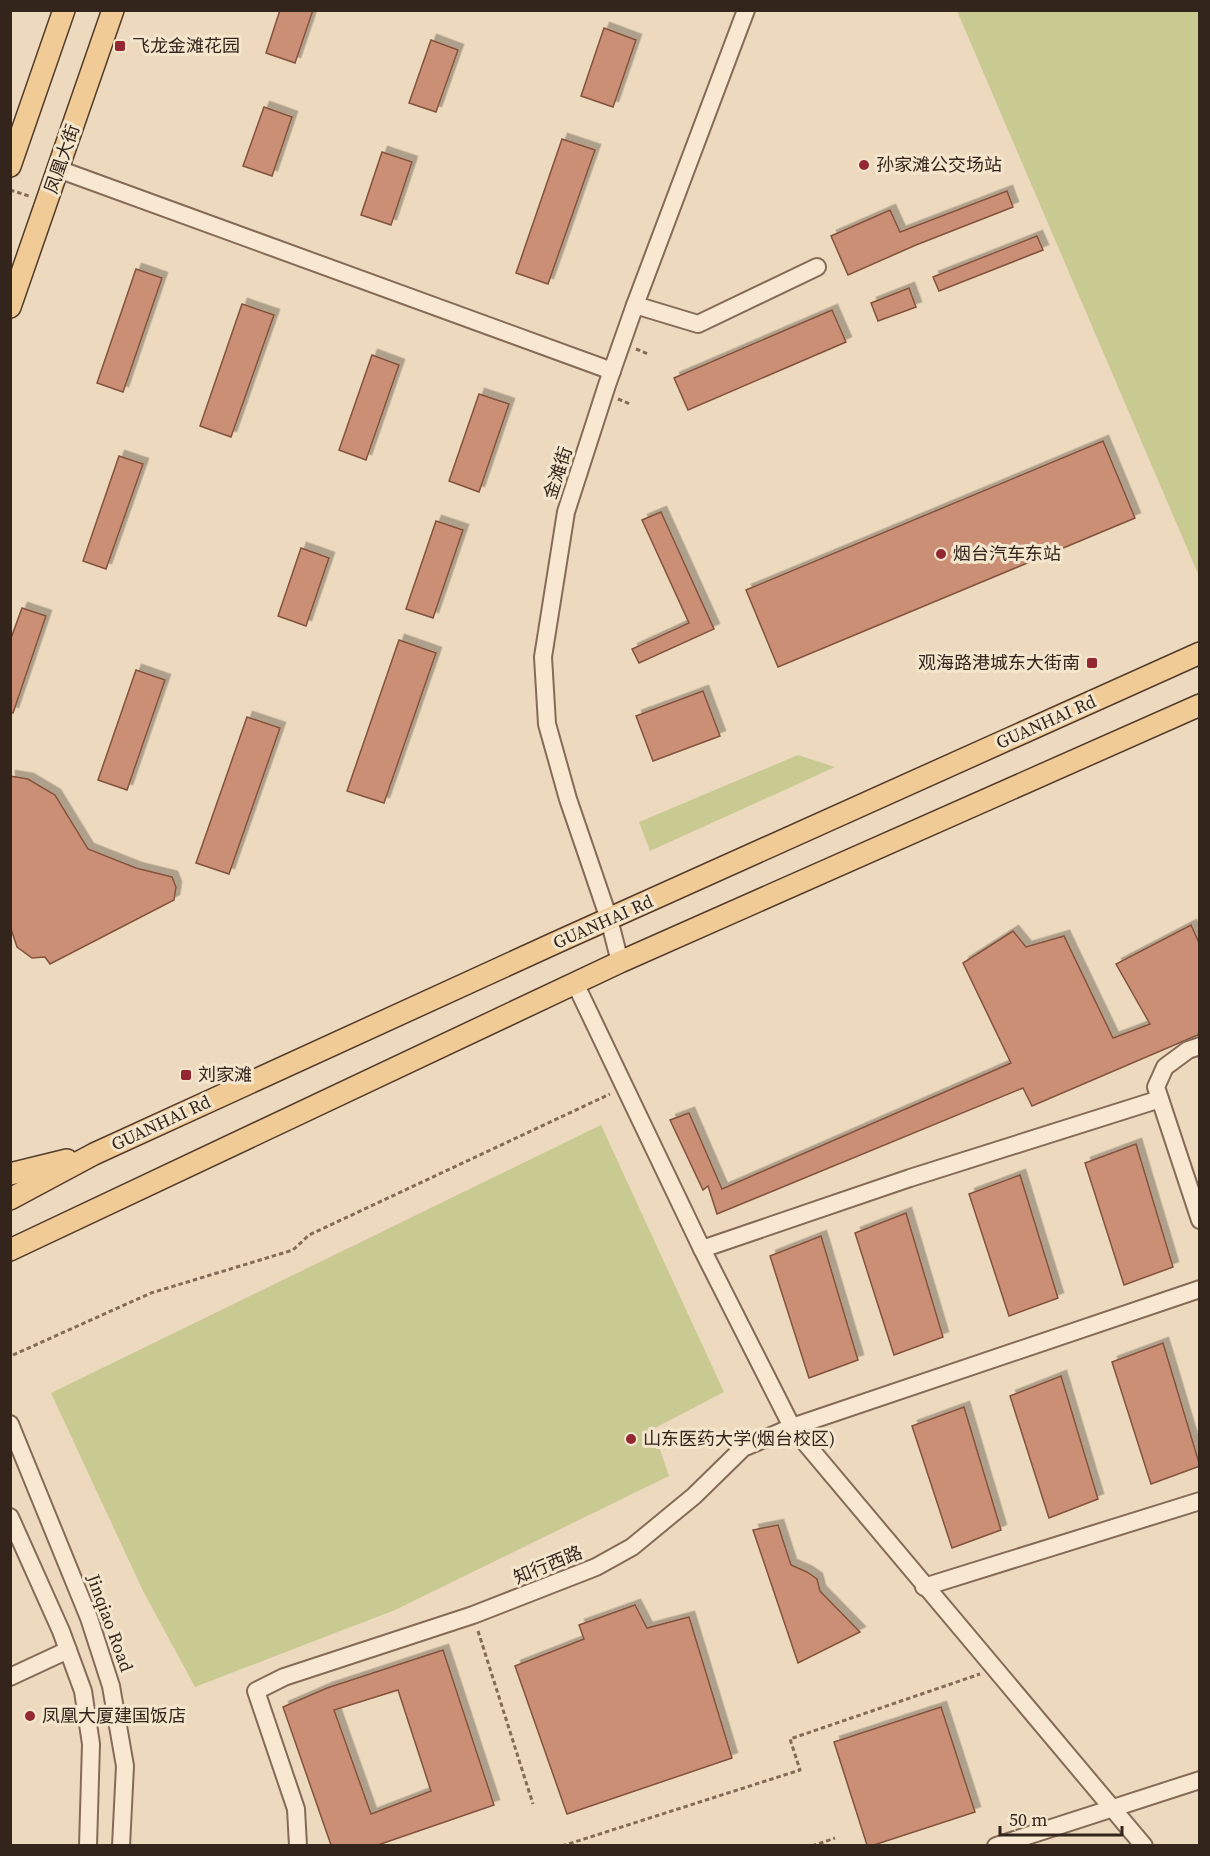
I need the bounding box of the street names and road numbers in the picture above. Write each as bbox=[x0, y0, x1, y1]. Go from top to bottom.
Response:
street label: 凤凰大街 bbox=[38, 121, 85, 197]
street label: 金滩街 bbox=[537, 443, 578, 502]
street label: GUANHAI Rd bbox=[992, 688, 1100, 755]
street label: GUANHAI Rd bbox=[549, 888, 657, 955]
street label: GUANHAI Rd bbox=[107, 1089, 215, 1156]
street label: 知行西路 bbox=[510, 1539, 586, 1590]
street label: Jinqiao Road bbox=[81, 1570, 140, 1675]

